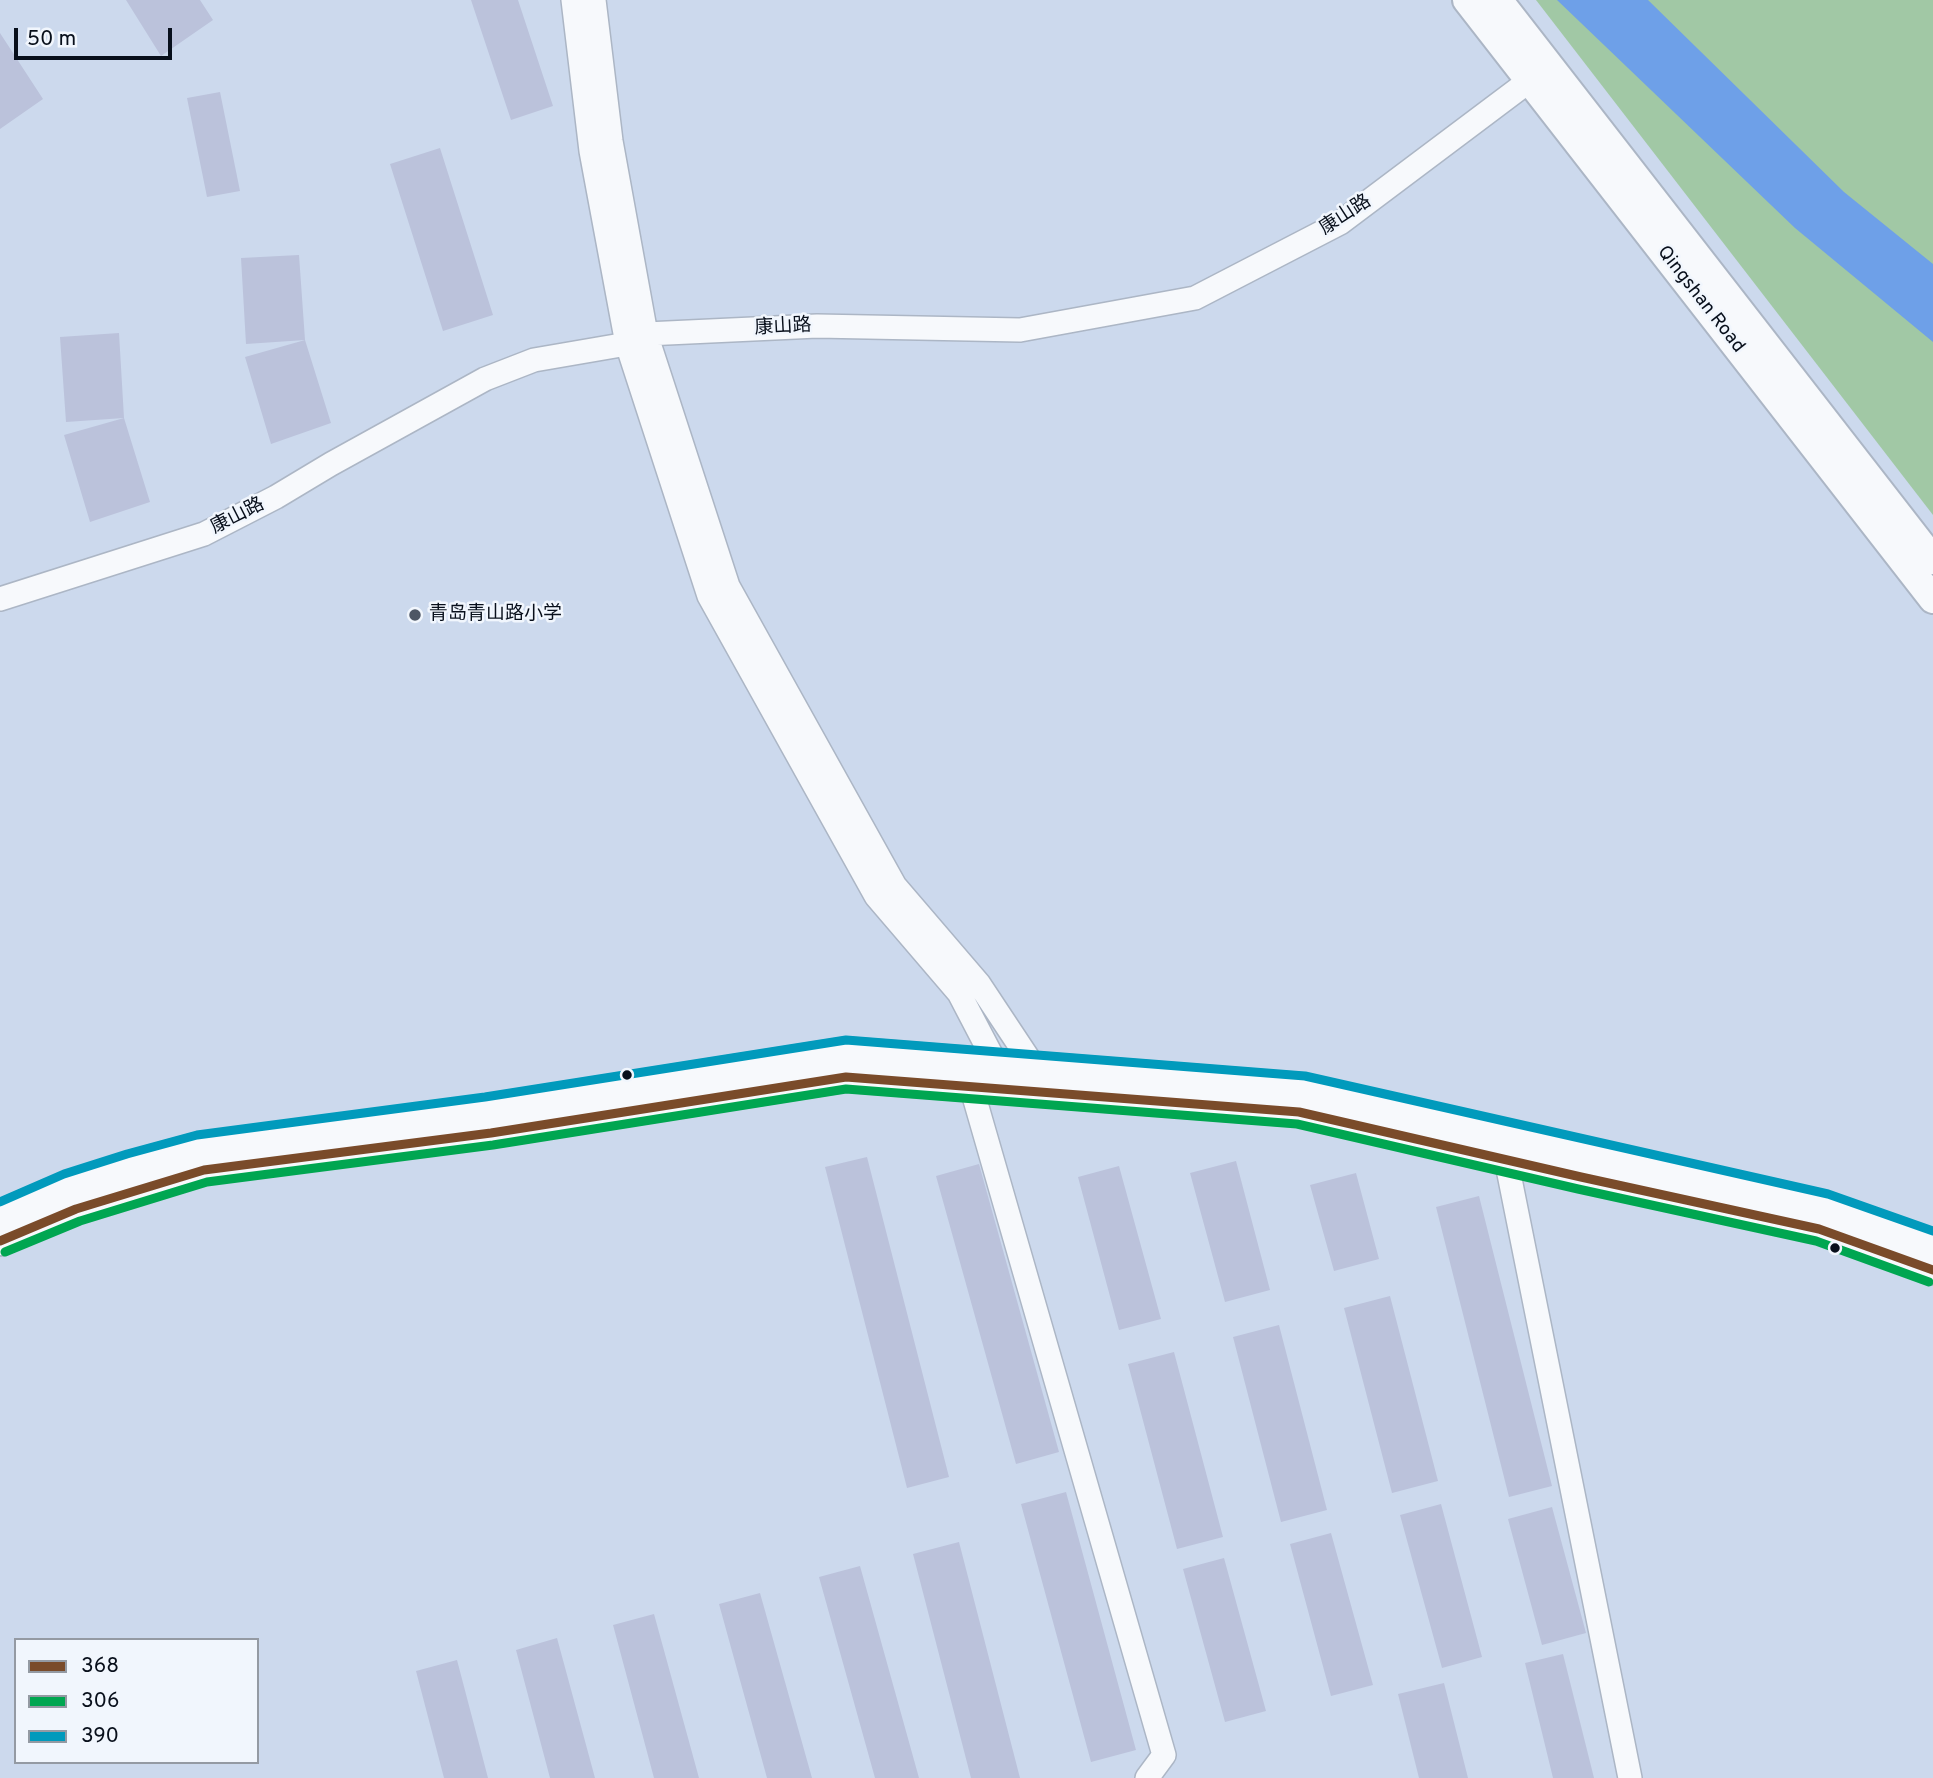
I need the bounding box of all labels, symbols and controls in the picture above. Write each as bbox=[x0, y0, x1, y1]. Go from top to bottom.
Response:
scale bar bbox=[18, 14, 175, 58]
text: 50 m bbox=[27, 26, 76, 53]
street label: 康山路 bbox=[1316, 191, 1376, 241]
street label: Qingshan Road bbox=[1651, 242, 1749, 358]
street label: 康山路 bbox=[754, 315, 812, 341]
street label: 康山路 bbox=[207, 494, 269, 540]
place label: 青岛青山路小学 bbox=[429, 604, 562, 626]
marker: 青岛青山路小学 bbox=[407, 607, 423, 623]
unlabelled marker bbox=[620, 1068, 634, 1082]
unlabelled marker bbox=[1828, 1241, 1842, 1255]
legend bbox=[14, 1638, 259, 1764]
text: 368 bbox=[81, 1653, 119, 1680]
text: 306 bbox=[81, 1688, 119, 1715]
text: 390 bbox=[81, 1723, 119, 1750]

